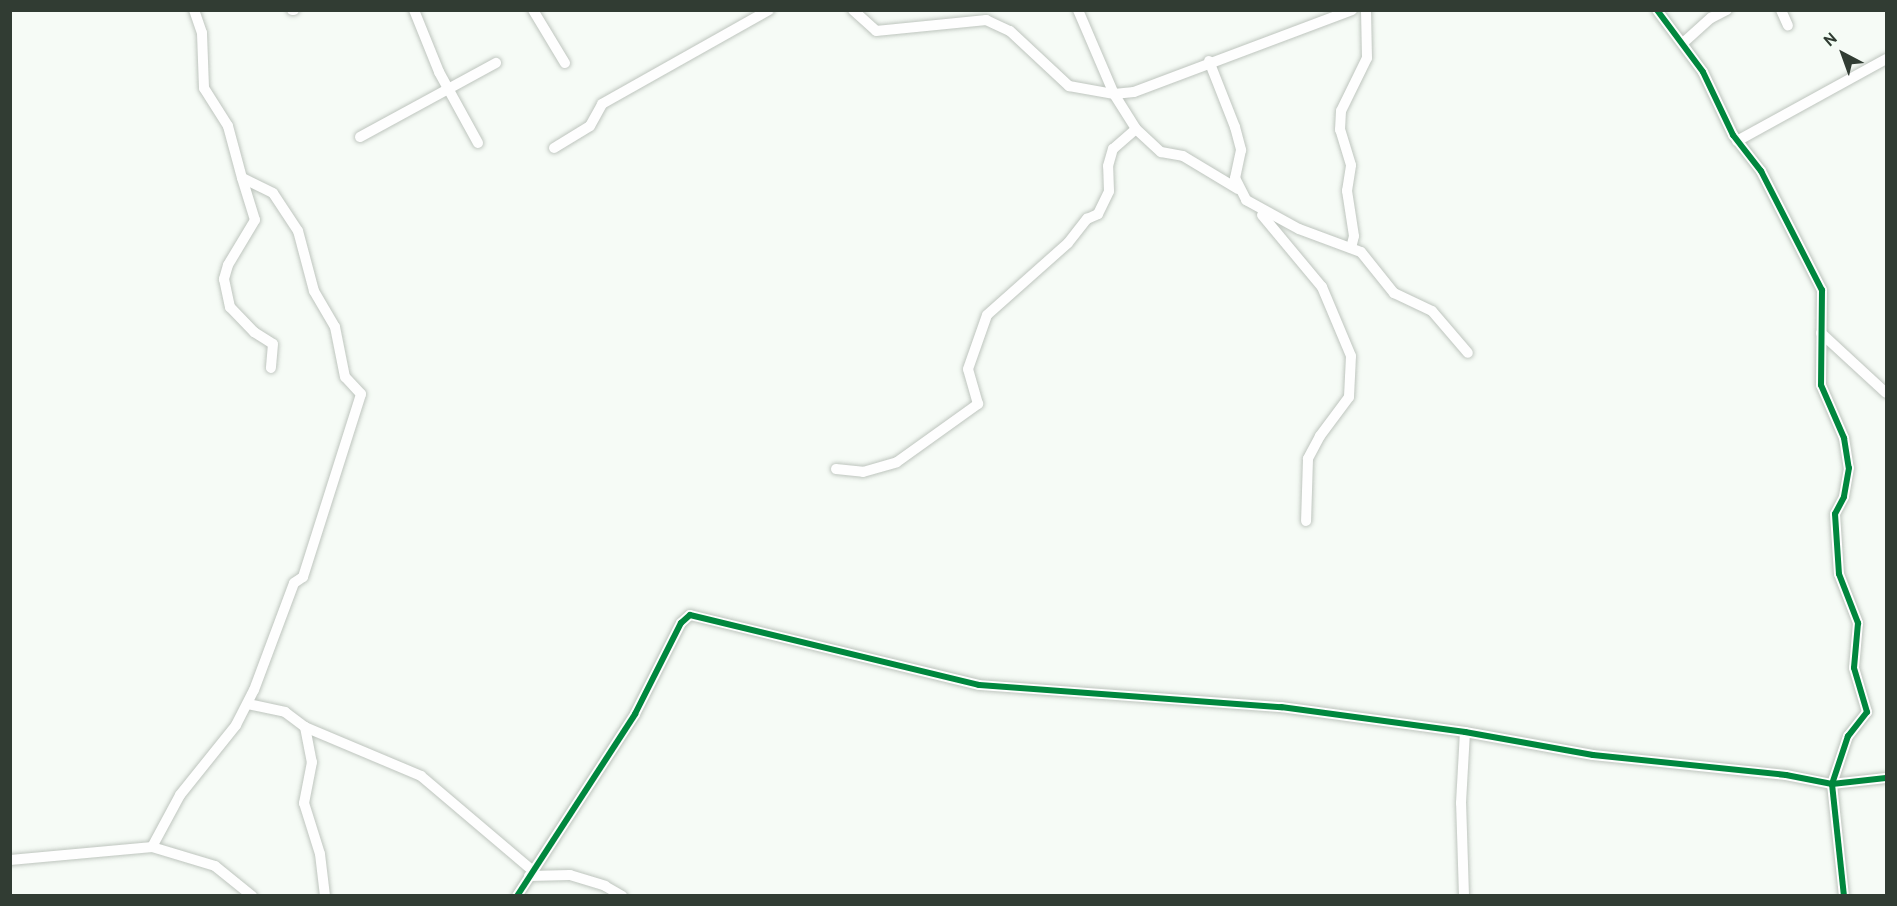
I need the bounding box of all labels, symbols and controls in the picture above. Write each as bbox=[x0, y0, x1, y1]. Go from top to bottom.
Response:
north arrow bbox=[1813, 24, 1873, 84]
text: N bbox=[1820, 29, 1842, 52]

